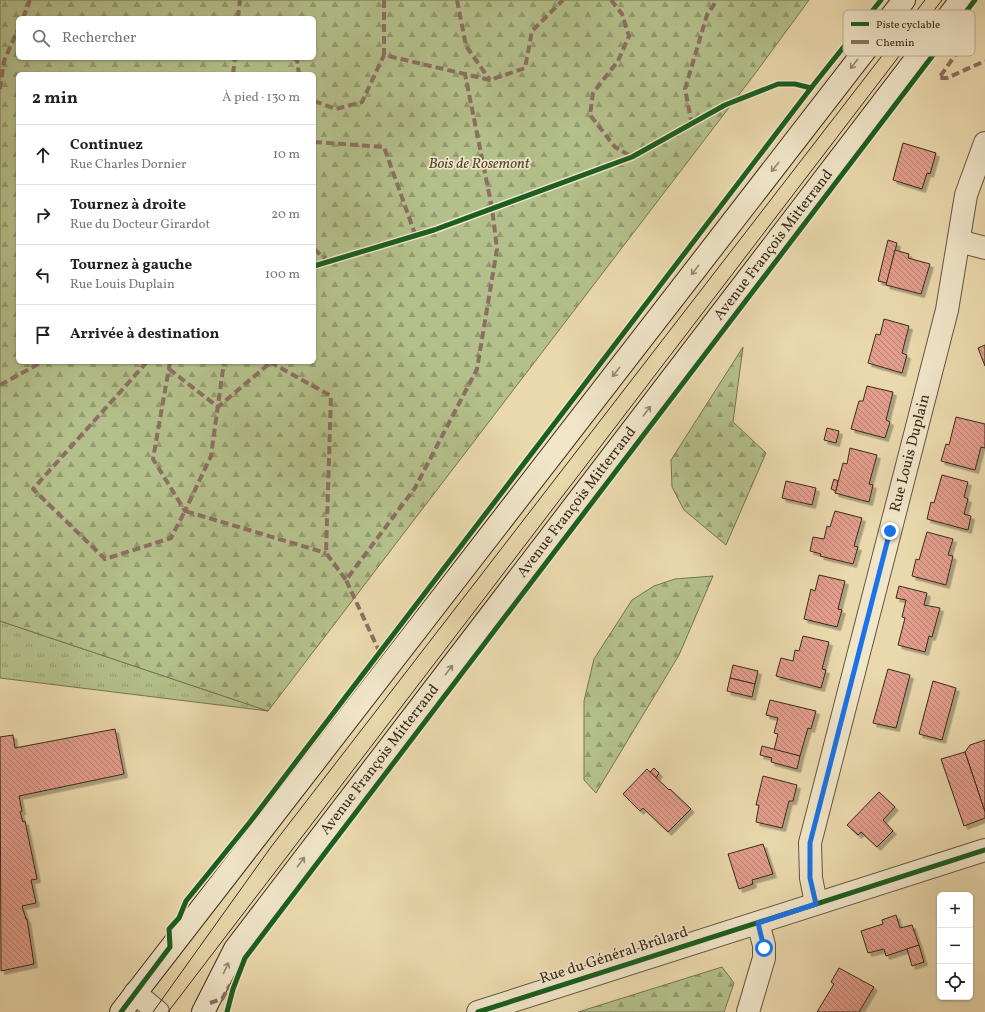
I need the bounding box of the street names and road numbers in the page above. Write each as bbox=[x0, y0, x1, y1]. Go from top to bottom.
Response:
street label: Avenue François Mitterrand bbox=[709, 165, 838, 325]
street label: Rue Louis Duplain bbox=[885, 392, 935, 514]
street label: Avenue François Mitterrand bbox=[512, 423, 641, 582]
street label: Avenue François Mitterrand bbox=[315, 680, 444, 840]
street label: Rue du Général Brûlard bbox=[537, 922, 691, 990]

